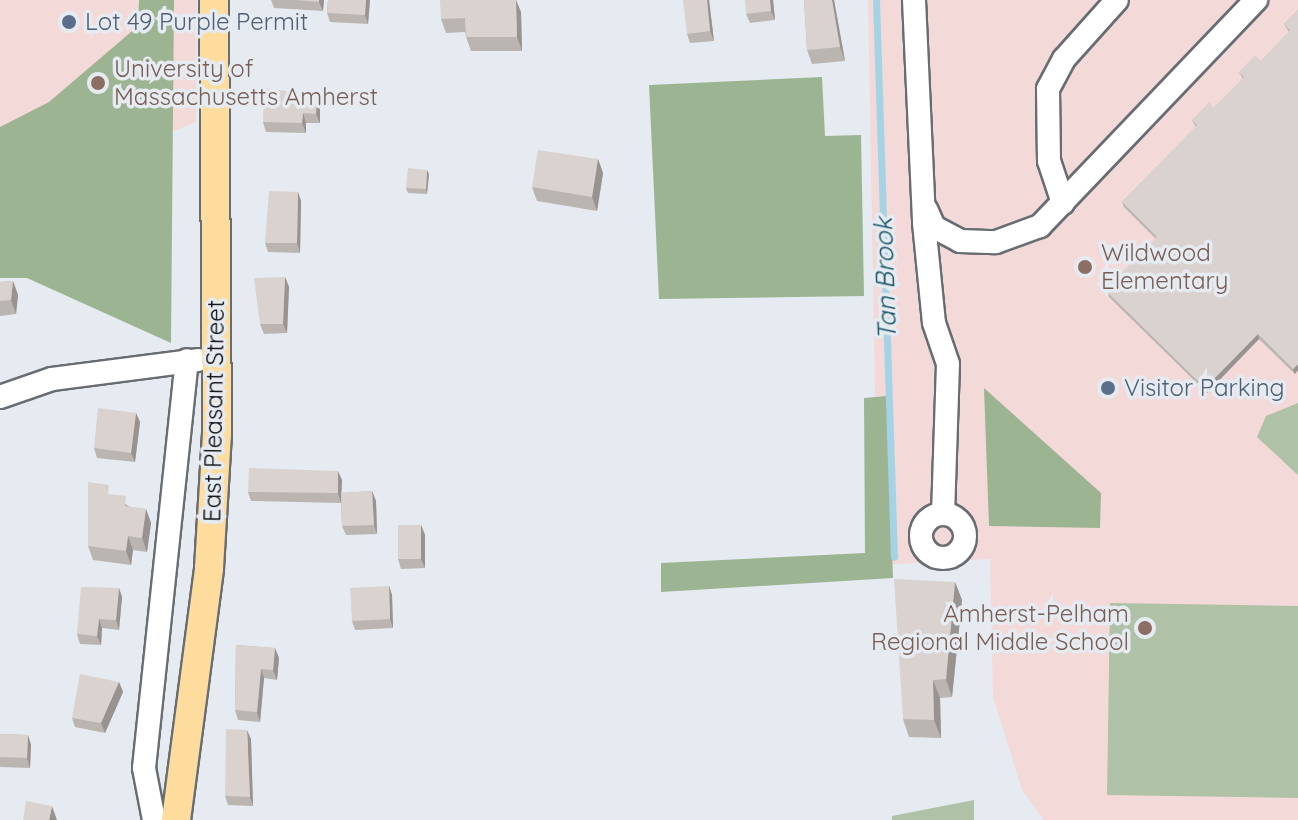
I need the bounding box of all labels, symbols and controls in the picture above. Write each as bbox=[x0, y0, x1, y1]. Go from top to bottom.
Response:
place label: Lot 49 Purple Permit bbox=[85, 8, 308, 36]
marker: Lot 49 Purple Permit bbox=[60, 13, 78, 31]
place label: University of Massachusetts Amherst bbox=[114, 55, 378, 111]
marker: University of Massachusetts Amherst bbox=[89, 74, 107, 92]
water label: Tan Brook bbox=[867, 217, 903, 341]
place label: Wildwood Elementary bbox=[1101, 239, 1228, 295]
marker: Wildwood Elementary bbox=[1076, 258, 1094, 276]
street label: East Pleasant Street bbox=[198, 300, 230, 522]
place label: Visitor Parking bbox=[1124, 374, 1285, 402]
marker: Visitor Parking bbox=[1099, 379, 1117, 397]
place label: Amherst-Pelham Regional Middle School bbox=[871, 600, 1129, 656]
marker: Amherst-Pelham Regional Middle School bbox=[1136, 619, 1154, 637]

